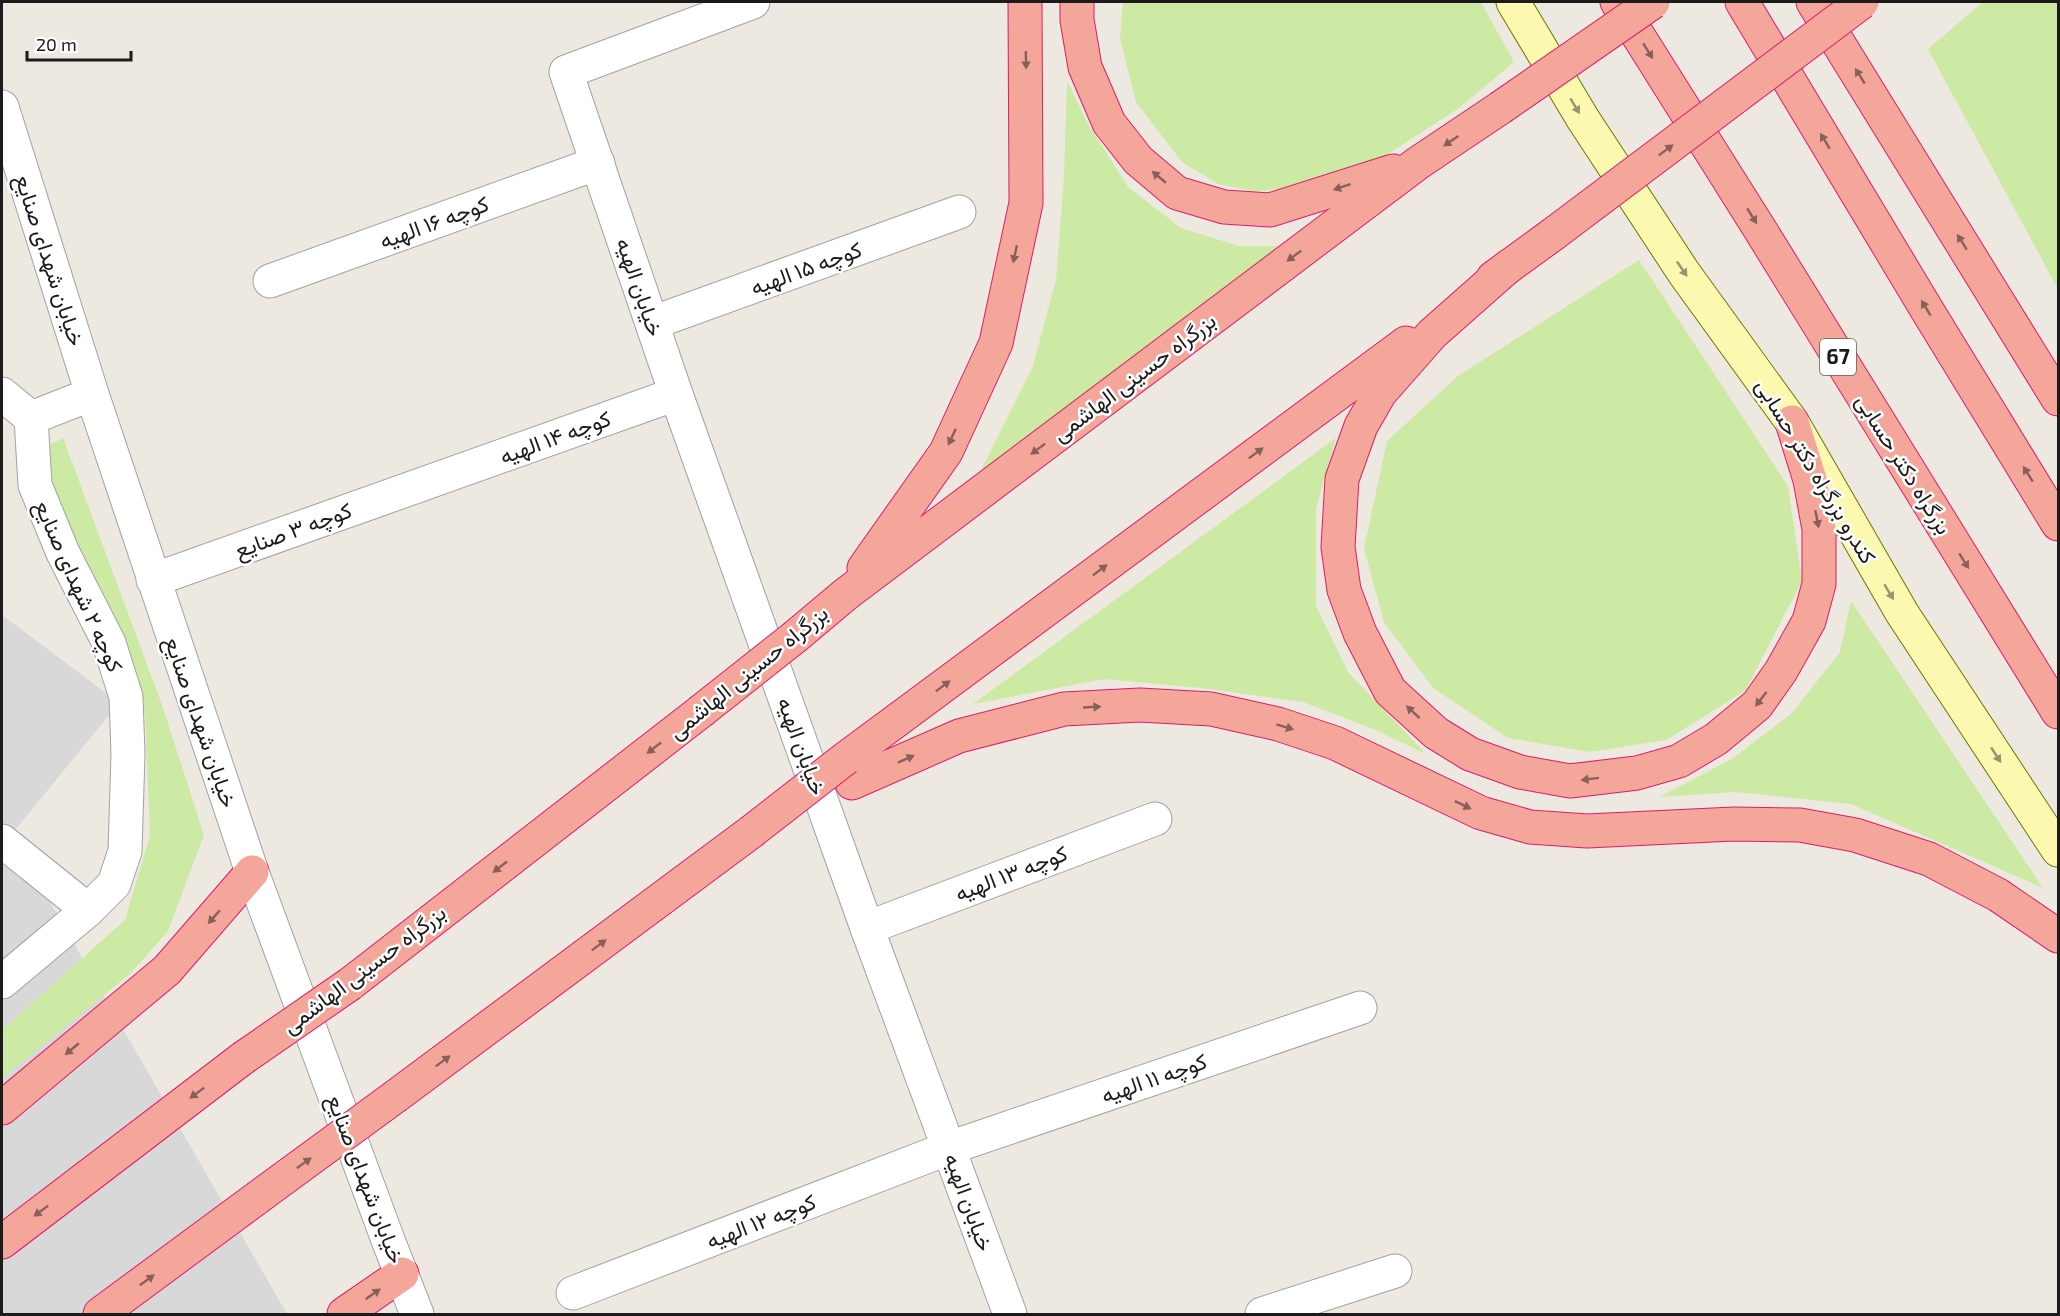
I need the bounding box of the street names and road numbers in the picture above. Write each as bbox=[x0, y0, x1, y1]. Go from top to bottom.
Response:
street label: خیابان شهدای صنایع bbox=[8, 171, 91, 350]
street label: کوچه ۱۶ الهیه bbox=[375, 189, 493, 256]
street label: خیابان الهیه bbox=[610, 234, 670, 340]
street label: کوچه ۱۵ الهیه bbox=[746, 235, 866, 302]
street label: بزرگراه حسینی الهاشمی bbox=[1047, 306, 1221, 448]
road number: 67 bbox=[1820, 339, 1856, 375]
street label: کندرو بزرگراه دکتر حسابی bbox=[1750, 373, 1882, 569]
street label: بزرگراه دکتر حسابی bbox=[1850, 389, 1958, 539]
street label: کوچه ۱۴ الهیه bbox=[496, 404, 615, 471]
street label: کوچه ۲ شهدای صنایع bbox=[28, 496, 130, 677]
street label: کوچه ۳ صنایع bbox=[230, 496, 356, 565]
street label: بزرگراه حسینی الهاشمی bbox=[662, 599, 834, 745]
street label: خیابان شهدای صنایع bbox=[158, 633, 243, 811]
street label: خیابان الهیه bbox=[771, 693, 833, 799]
street label: کوچه ۱۳ الهیه bbox=[951, 839, 1072, 908]
street label: بزرگراه حسینی الهاشمی bbox=[277, 898, 451, 1040]
street label: کوچه ۱۱ الهیه bbox=[1097, 1047, 1211, 1110]
street label: خیابان شهدای صنایع bbox=[320, 1090, 411, 1268]
street label: خیابان الهیه bbox=[938, 1149, 1000, 1255]
street label: کوچه ۱۲ الهیه bbox=[702, 1187, 820, 1256]

